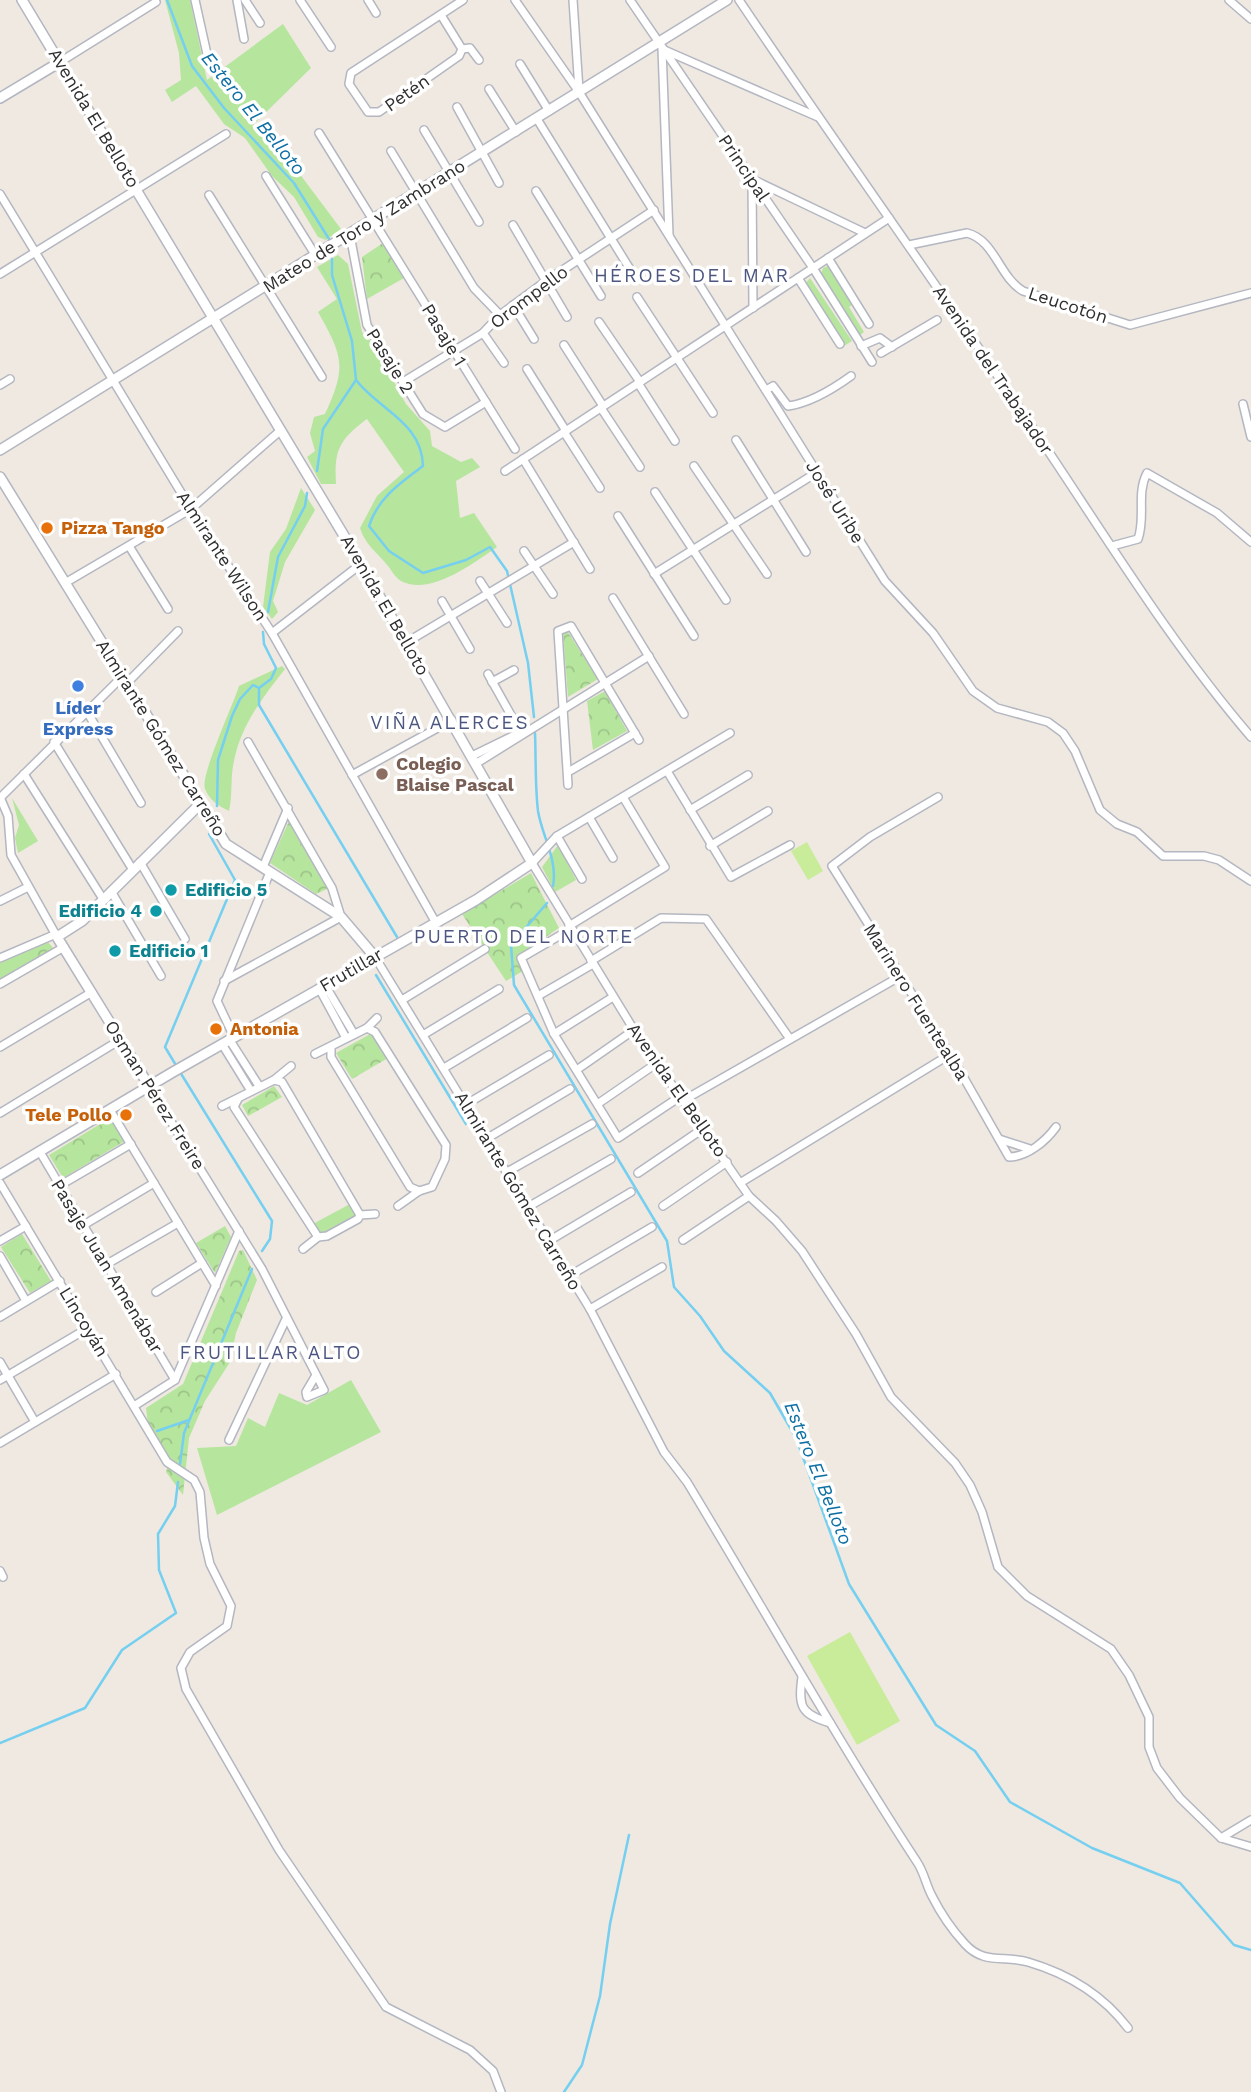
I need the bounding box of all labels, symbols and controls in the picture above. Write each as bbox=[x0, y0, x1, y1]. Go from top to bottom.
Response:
street label: Avenida El Belloto bbox=[45, 44, 144, 191]
water label: Estero El Belloto bbox=[197, 47, 311, 180]
street label: Petén bbox=[380, 70, 433, 116]
street label: Principal bbox=[714, 130, 775, 206]
street label: Mateo de Toro y Zambrano bbox=[259, 154, 469, 297]
street label: Orompello bbox=[486, 261, 572, 333]
district label: HÉROES DEL MAR bbox=[594, 264, 790, 287]
street label: Avenida del Trabajador bbox=[929, 281, 1058, 458]
street label: Leucotón bbox=[1026, 282, 1110, 327]
street label: Pasaje 1 bbox=[418, 300, 471, 370]
street label: Pasaje 2 bbox=[362, 324, 419, 397]
street label: José Uribe bbox=[802, 457, 869, 547]
street label: Almirante Wilson bbox=[173, 487, 272, 624]
place label: Pizza Tango bbox=[61, 517, 165, 538]
marker: Pizza Tango bbox=[39, 520, 55, 536]
street label: Avenida El Belloto bbox=[337, 531, 434, 679]
street label: Almirante Gómez Carreño bbox=[92, 635, 231, 840]
marker: Líder Express bbox=[70, 678, 86, 694]
place label: Líder Express bbox=[43, 697, 114, 739]
district label: VIÑA ALERCES bbox=[370, 711, 530, 734]
place label: Colegio Blaise Pascal bbox=[396, 753, 514, 795]
marker: Colegio Blaise Pascal bbox=[374, 766, 390, 782]
place label: Edificio 5 bbox=[185, 879, 267, 900]
marker: Edificio 5 bbox=[163, 882, 179, 898]
place label: Edificio 4 bbox=[59, 900, 142, 921]
marker: Edificio 4 bbox=[148, 903, 164, 919]
street label: Marinero Fuentealba bbox=[860, 919, 973, 1084]
district label: PUERTO DEL NORTE bbox=[414, 925, 634, 948]
place label: Edificio 1 bbox=[129, 940, 208, 961]
marker: Edificio 1 bbox=[107, 943, 123, 959]
street label: Frutillar bbox=[315, 943, 386, 996]
street label: Osman Pérez Freire bbox=[101, 1016, 210, 1173]
place label: Antonia bbox=[230, 1018, 299, 1039]
street label: Avenida El Belloto bbox=[623, 1019, 732, 1161]
marker: Antonia bbox=[208, 1021, 224, 1037]
street label: Almirante Gómez Carreño bbox=[451, 1088, 586, 1294]
place label: Tele Pollo bbox=[25, 1104, 112, 1125]
marker: Tele Pollo bbox=[118, 1107, 134, 1123]
street label: Pasaje Juan Amenábar bbox=[47, 1175, 168, 1357]
street label: Lincoyán bbox=[55, 1283, 113, 1360]
district label: FRUTILLAR ALTO bbox=[179, 1341, 363, 1364]
water label: Estero El Belloto bbox=[779, 1398, 858, 1548]

